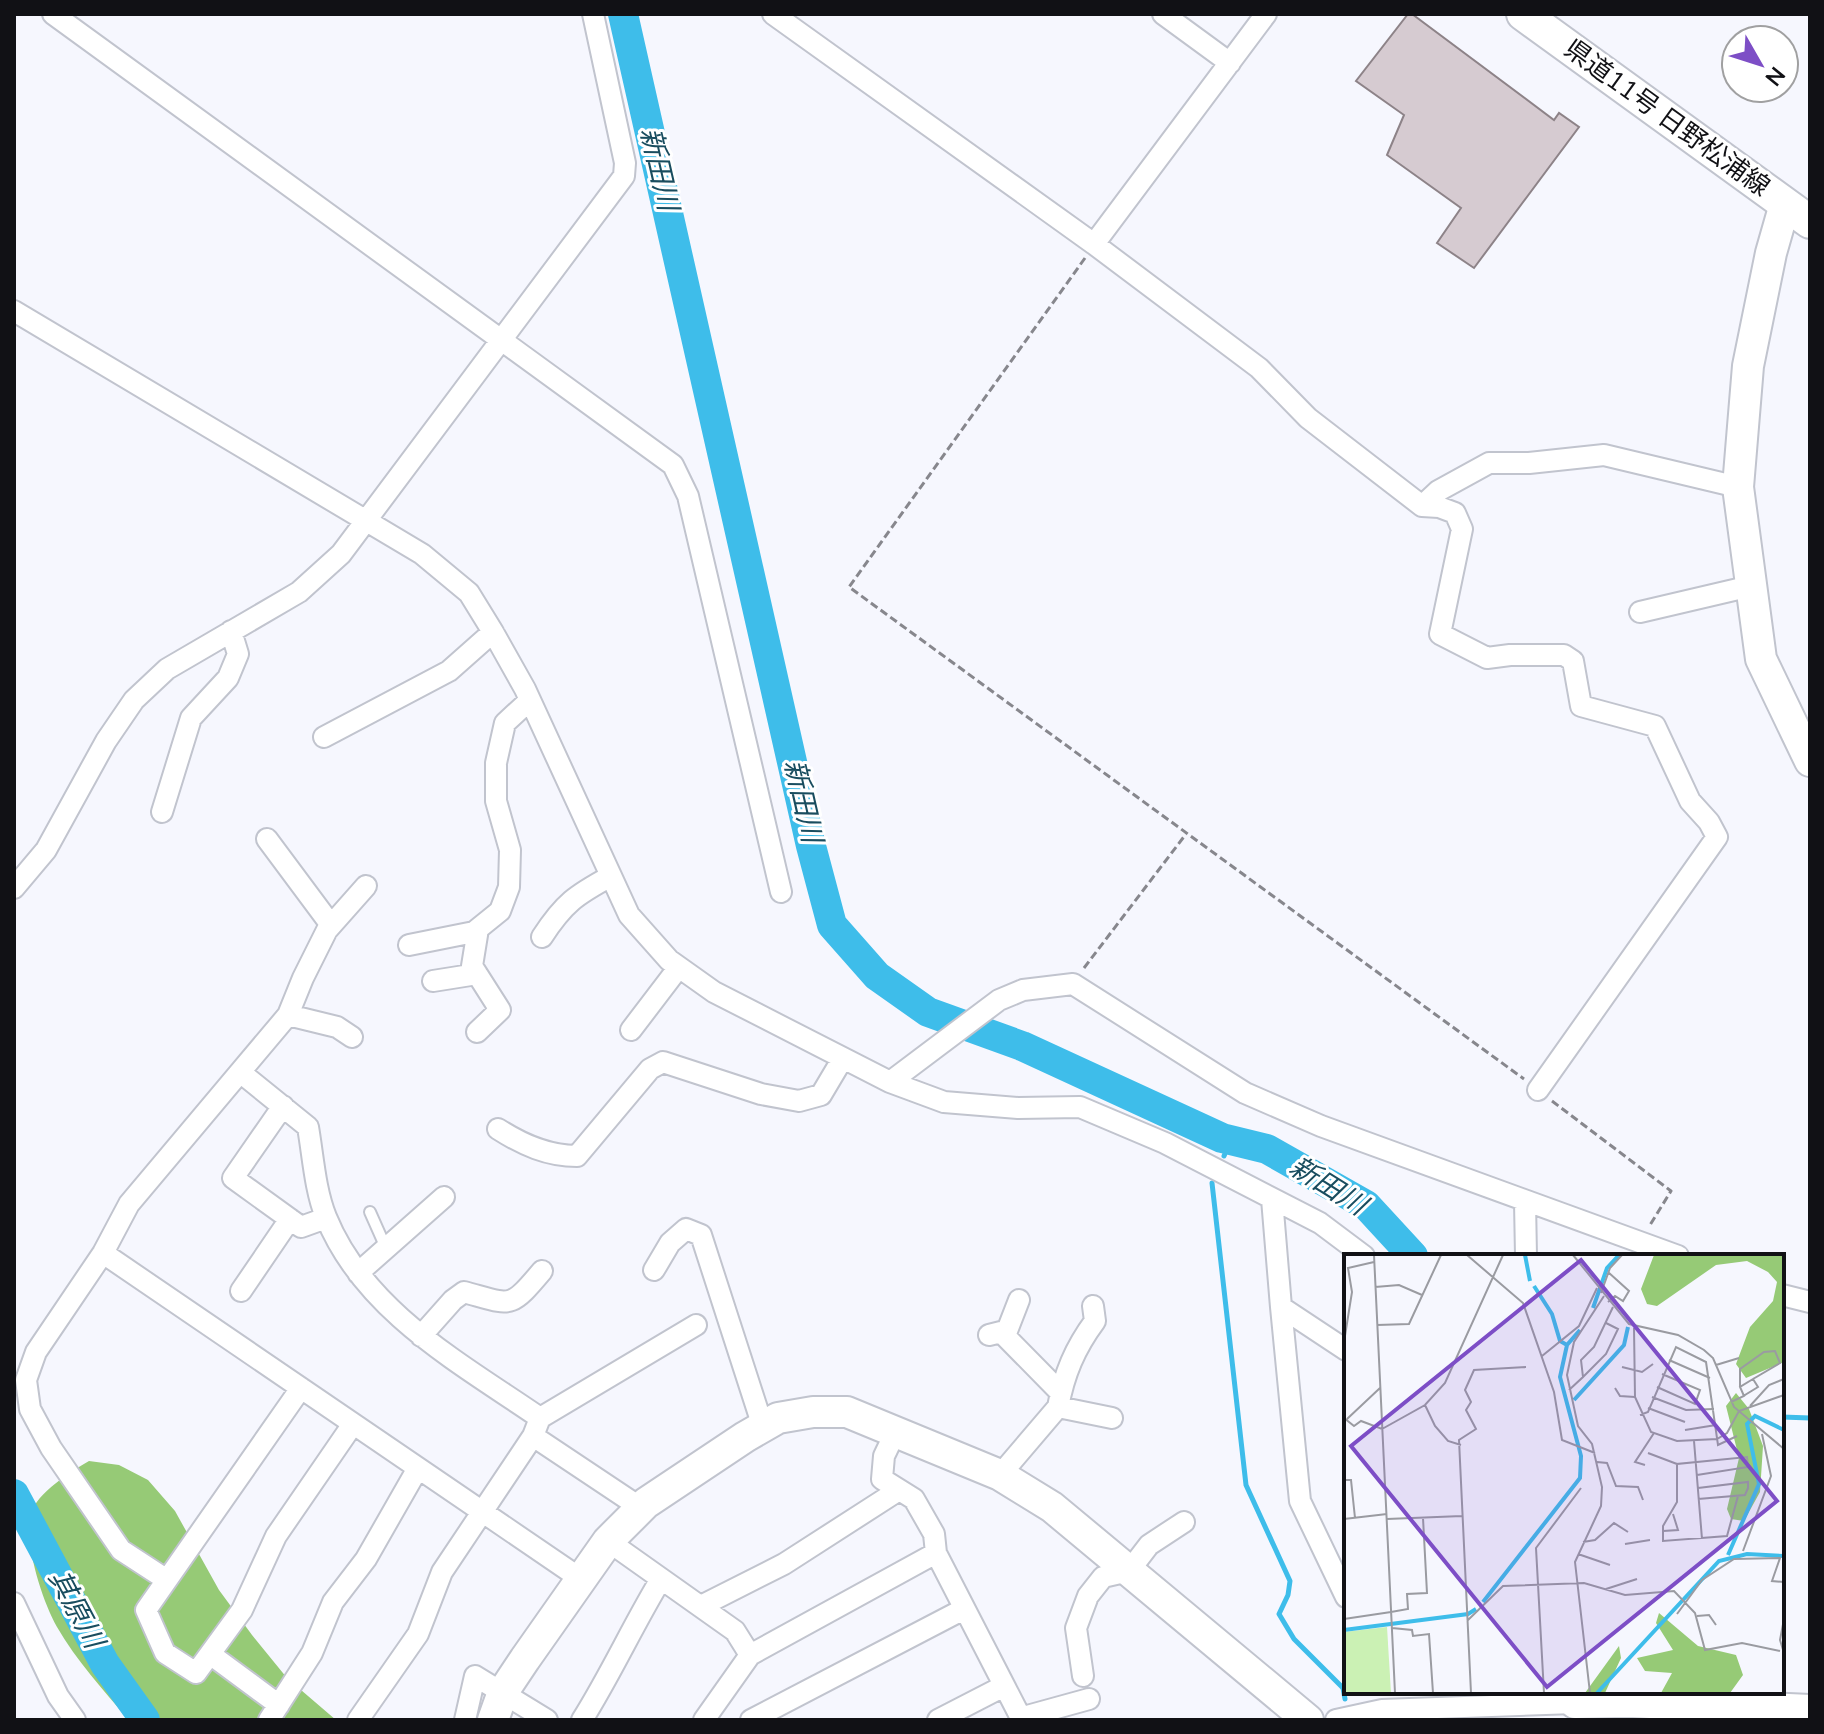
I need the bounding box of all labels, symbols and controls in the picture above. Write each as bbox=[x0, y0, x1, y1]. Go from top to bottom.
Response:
north arrow bbox=[1720, 24, 1800, 104]
street label: 県道11号 日野松浦線 bbox=[1557, 32, 1777, 204]
text: N bbox=[1758, 60, 1792, 92]
water label: 新田川 bbox=[631, 124, 688, 217]
water label: 新田川 bbox=[775, 756, 832, 849]
water label: 新田川 bbox=[1282, 1148, 1376, 1226]
inset map bbox=[1344, 1254, 1784, 1694]
water label: 其原川 bbox=[40, 1563, 114, 1658]

